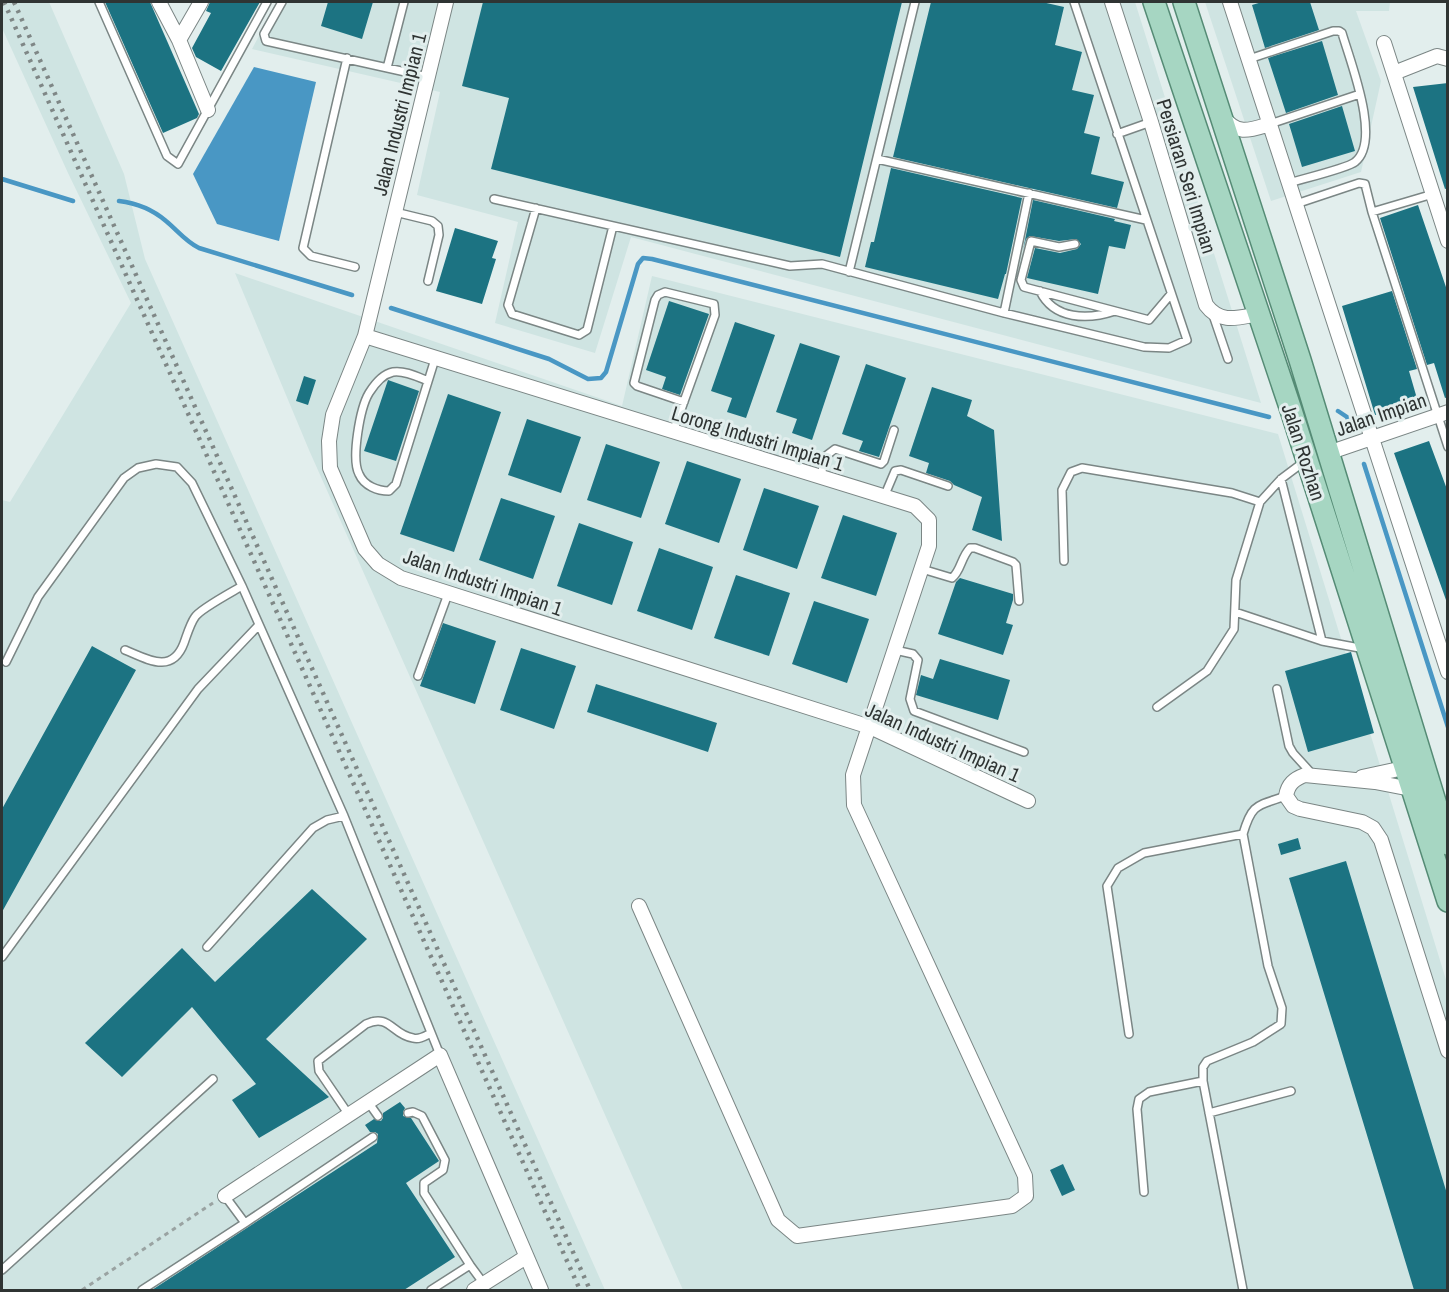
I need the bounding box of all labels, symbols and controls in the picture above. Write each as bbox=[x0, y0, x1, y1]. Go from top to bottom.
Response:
street label: Jalan Industri Impian 1 bbox=[366, 30, 432, 198]
street label: Persiaran Seri Impian bbox=[1151, 95, 1223, 257]
street label: Jalan Impian bbox=[1332, 386, 1430, 442]
street label: Lorong Industri Impian 1 bbox=[669, 399, 847, 477]
street label: Jalan Rozhan bbox=[1276, 400, 1332, 504]
street label: Jalan Industri Impian 1 bbox=[400, 542, 566, 622]
street label: Jalan Industri Impian 1 bbox=[861, 696, 1025, 788]

